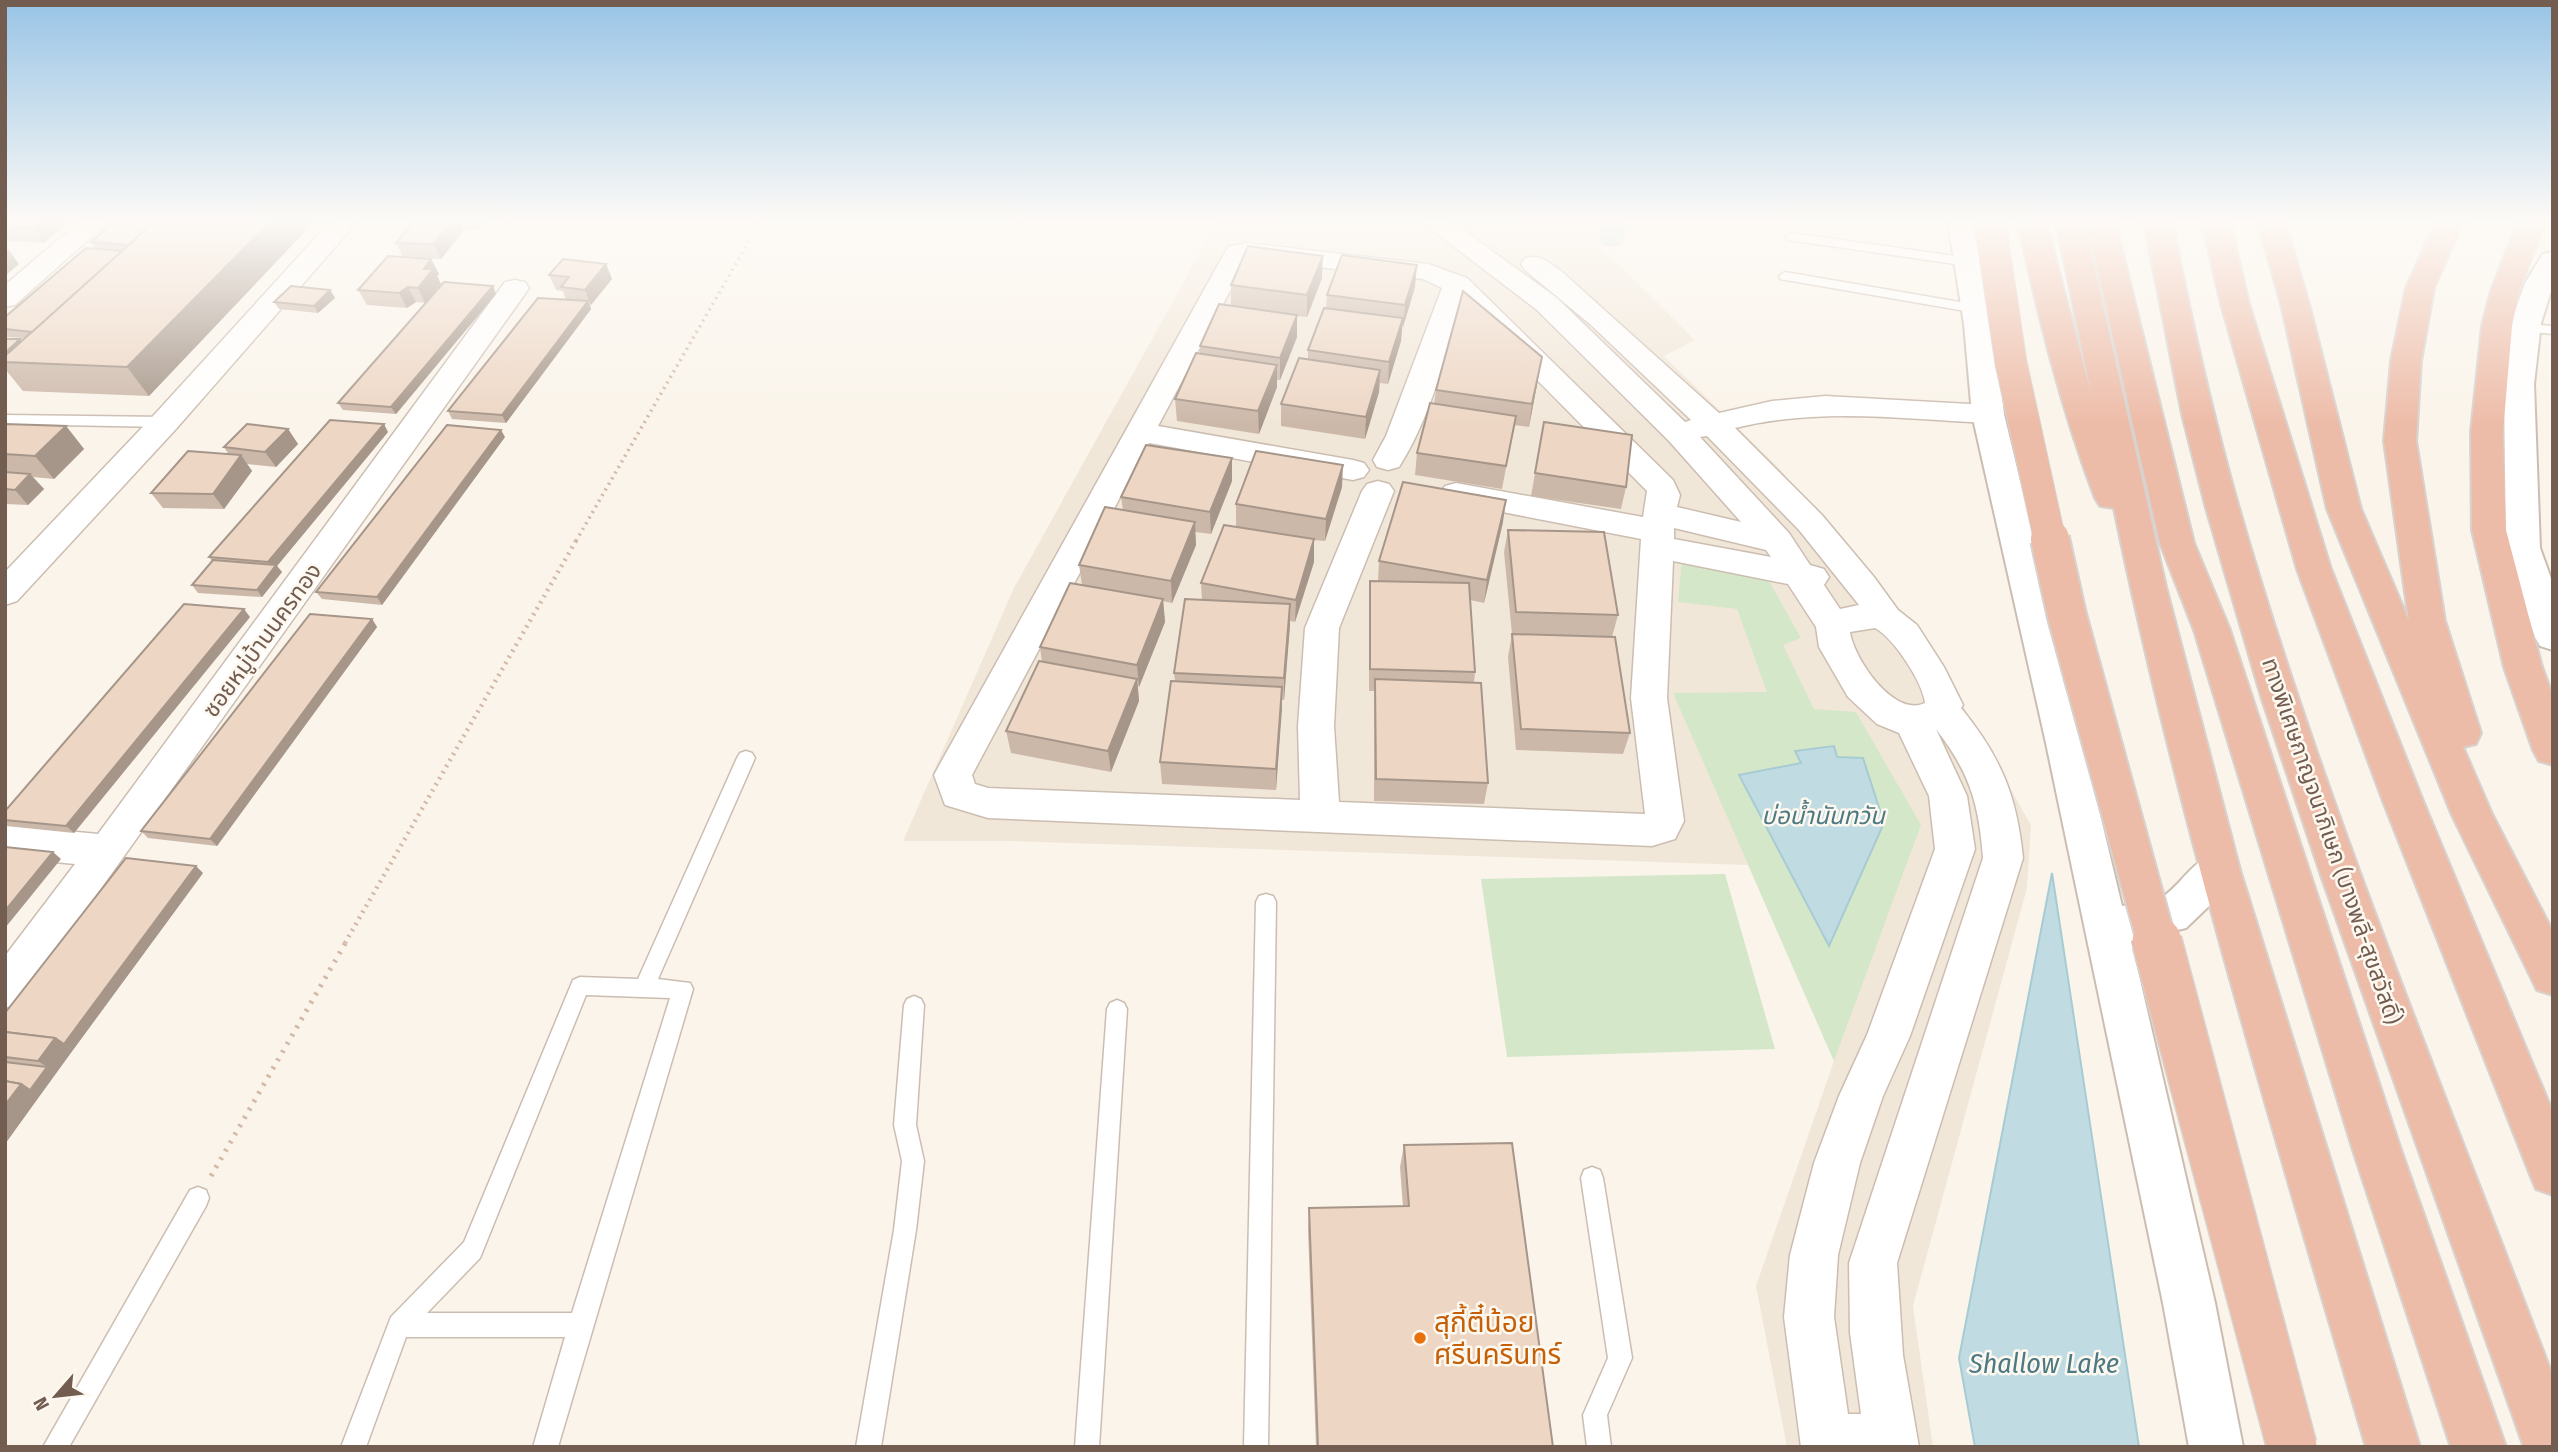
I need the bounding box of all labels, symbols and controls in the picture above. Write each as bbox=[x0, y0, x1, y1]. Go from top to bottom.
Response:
street label: ซอยหมู่บ้านนครทอง bbox=[197, 557, 328, 723]
street label: ทางพิเศษกาญจนาภิเษก (บางพลี-สุขสวัสดิ์) bbox=[2256, 654, 2408, 1028]
water label: บ่อน้ำนันทวัน bbox=[1761, 799, 1886, 830]
place label: สุกี้ตี๋น้อย ศรีนครินทร์ bbox=[1434, 1303, 1563, 1371]
marker: สุกี้ตี๋น้อย ศรีนครินทร์ bbox=[1412, 1330, 1428, 1346]
water label: Shallow Lake bbox=[1968, 1347, 2119, 1380]
north arrow bbox=[21, 1361, 91, 1431]
text: N bbox=[29, 1393, 54, 1414]

